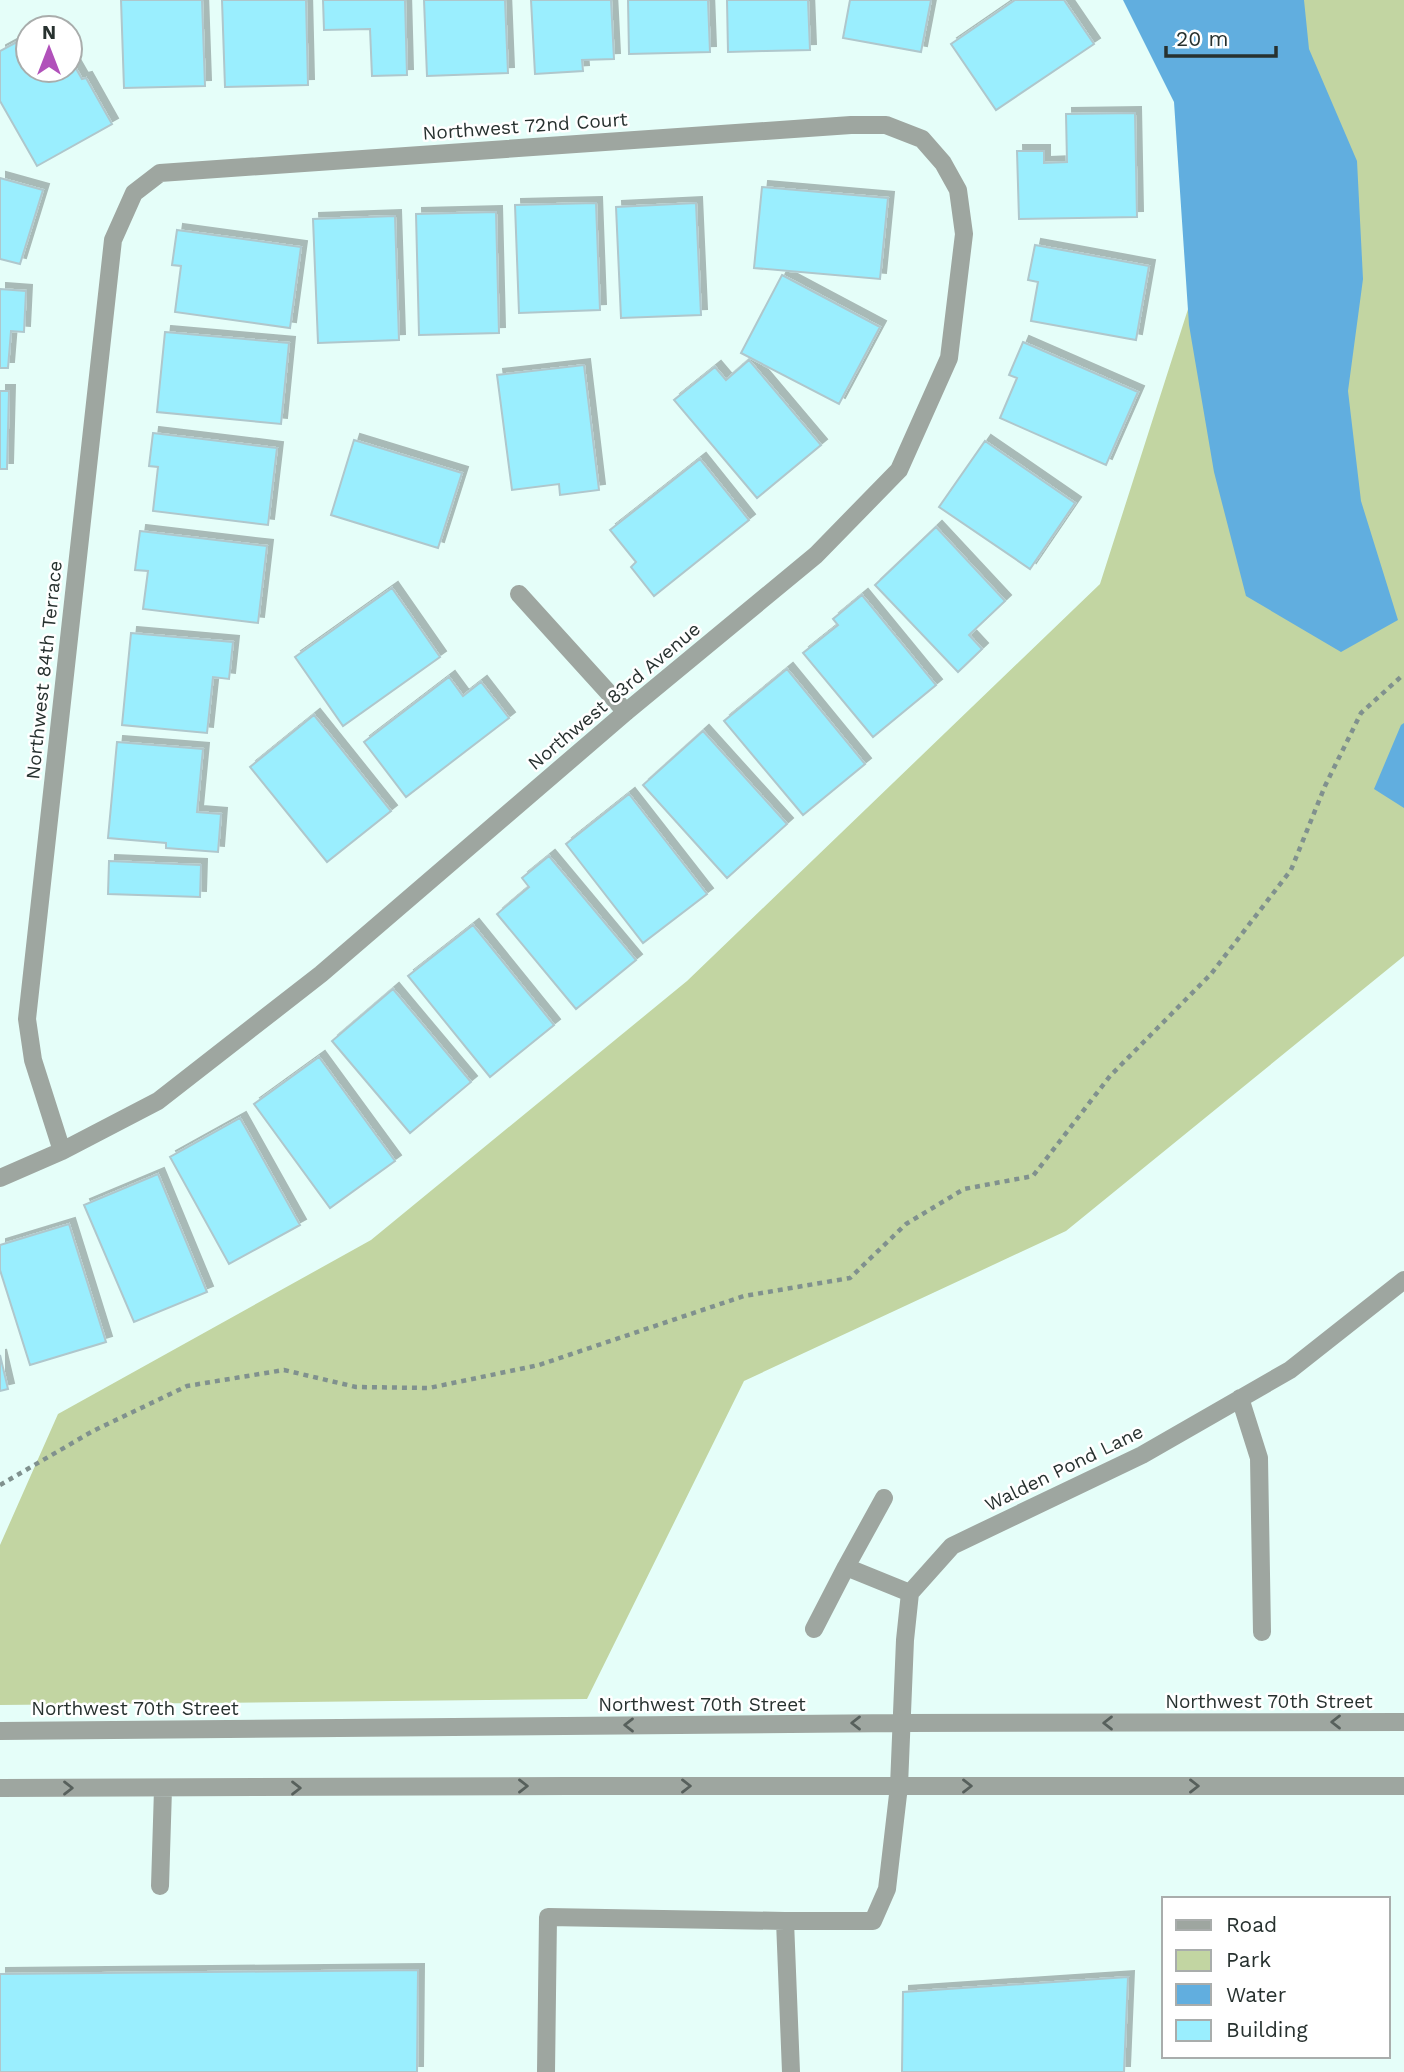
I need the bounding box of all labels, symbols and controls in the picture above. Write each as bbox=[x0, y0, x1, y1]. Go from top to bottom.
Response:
north arrow bbox=[14, 14, 84, 84]
scale bar bbox=[1166, 14, 1276, 58]
text: N bbox=[42, 21, 56, 44]
text: 20 m bbox=[1176, 26, 1228, 51]
street label: Northwest 72nd Court bbox=[422, 107, 628, 145]
street label: Northwest 84th Terrace bbox=[21, 559, 67, 781]
street label: Northwest 83rd Avenue bbox=[523, 617, 705, 775]
street label: Walden Pond Lane bbox=[981, 1420, 1147, 1516]
street label: Northwest 70th Street bbox=[1165, 1690, 1373, 1713]
street label: Northwest 70th Street bbox=[598, 1693, 806, 1716]
street label: Northwest 70th Street bbox=[31, 1697, 239, 1720]
one-way arrow bbox=[1330, 1714, 1341, 1730]
one-way arrow bbox=[1103, 1715, 1113, 1731]
one-way arrow bbox=[851, 1716, 862, 1731]
one-way arrow bbox=[623, 1717, 634, 1733]
one-way arrow bbox=[518, 1778, 529, 1794]
one-way arrow bbox=[682, 1778, 692, 1794]
one-way arrow bbox=[962, 1778, 973, 1794]
one-way arrow bbox=[1190, 1778, 1200, 1794]
one-way arrow bbox=[63, 1780, 74, 1796]
one-way arrow bbox=[291, 1780, 301, 1796]
legend bbox=[1162, 1897, 1390, 2058]
text: Road bbox=[1226, 1912, 1277, 1937]
text: Park bbox=[1226, 1947, 1271, 1972]
text: Water bbox=[1226, 1982, 1287, 2007]
text: Building bbox=[1226, 2017, 1308, 2042]

